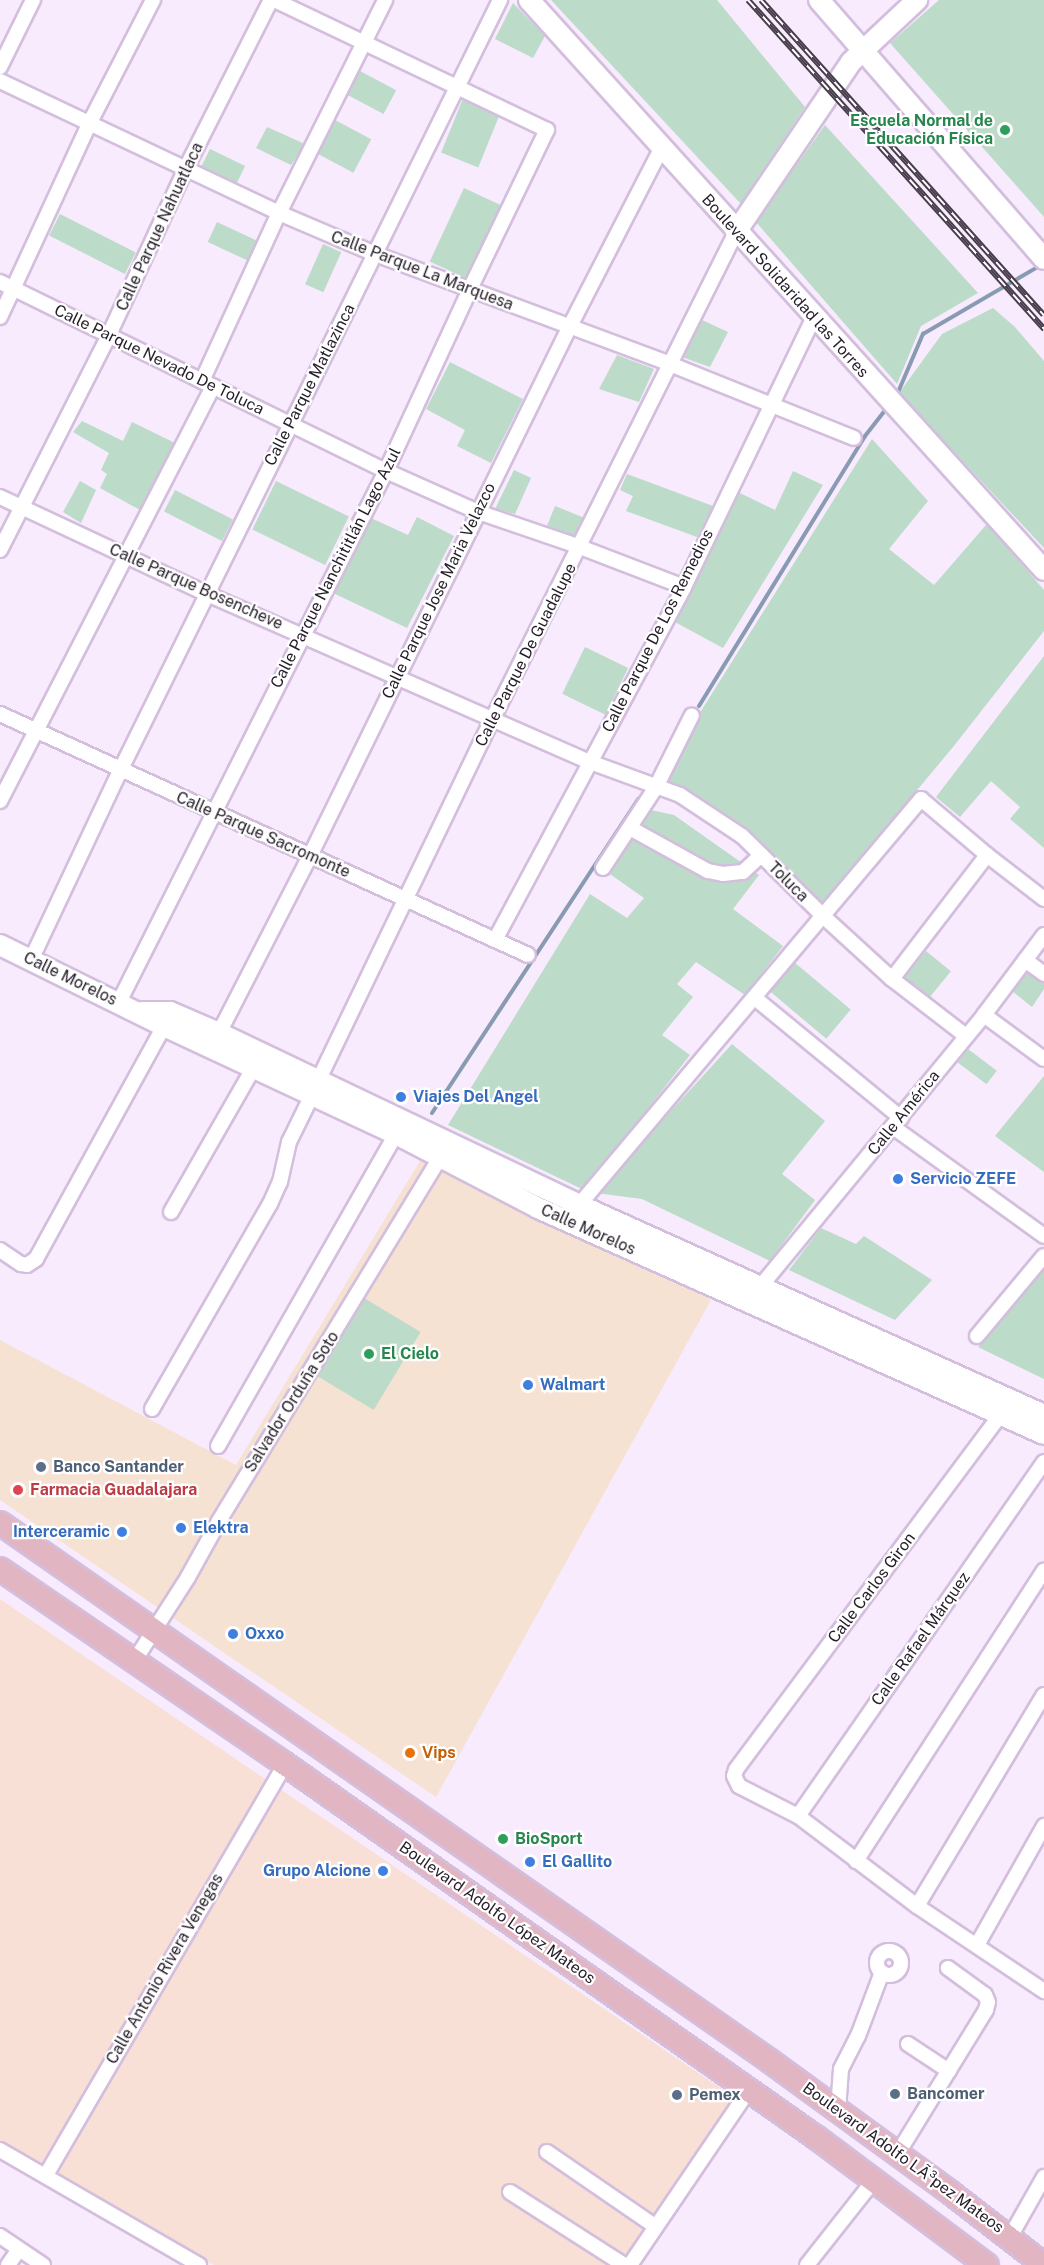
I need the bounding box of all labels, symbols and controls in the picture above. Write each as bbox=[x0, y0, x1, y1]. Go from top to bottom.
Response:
place label: Escuela Normal de Educación Física bbox=[850, 111, 993, 149]
marker: Escuela Normal de Educación Física bbox=[998, 123, 1012, 137]
street label: Calle Parque Nahuatlaca bbox=[112, 140, 208, 314]
street label: Boulevard Solidaridad las Torres bbox=[698, 190, 872, 382]
street label: Calle Parque La Marquesa bbox=[328, 227, 516, 315]
street label: Calle Parque Nevado De Toluca bbox=[51, 301, 267, 419]
street label: Calle Parque Matlazinca bbox=[261, 301, 359, 469]
street label: Calle Parque Nanchititlán Lago Azul bbox=[267, 445, 405, 691]
street label: Calle Parque Jose Maria Velazco bbox=[378, 480, 500, 702]
street label: Calle Parque De Los Remedios bbox=[598, 526, 718, 736]
street label: Calle Parque Bosencheve bbox=[106, 540, 286, 634]
street label: Calle Parque De Guadalupe bbox=[471, 560, 581, 750]
street label: Calle Parque Sacromonte bbox=[173, 788, 353, 882]
street label: Toluca bbox=[764, 858, 812, 906]
street label: Calle Morelos bbox=[20, 948, 120, 1010]
street label: Calle América bbox=[864, 1067, 944, 1159]
place label: Viajes Del Angel bbox=[413, 1087, 539, 1107]
marker: Viajes Del Angel bbox=[394, 1090, 408, 1104]
place label: Servicio ZEFE bbox=[910, 1169, 1016, 1189]
marker: Servicio ZEFE bbox=[891, 1172, 905, 1186]
street label: Calle Morelos bbox=[538, 1201, 638, 1259]
street label: Salvador Orduña Soto bbox=[241, 1328, 343, 1476]
place label: El Cielo bbox=[381, 1344, 439, 1364]
marker: El Cielo bbox=[362, 1347, 376, 1361]
place label: Walmart bbox=[540, 1375, 605, 1395]
marker: Walmart bbox=[521, 1378, 535, 1392]
place label: Banco Santander bbox=[53, 1457, 184, 1477]
marker: Banco Santander bbox=[34, 1460, 48, 1474]
place label: Farmacia Guadalajara bbox=[30, 1480, 197, 1500]
marker: Farmacia Guadalajara bbox=[11, 1483, 25, 1497]
place label: Elektra bbox=[193, 1518, 248, 1538]
marker: Elektra bbox=[174, 1521, 188, 1535]
place label: Interceramic bbox=[13, 1522, 110, 1542]
marker: Interceramic bbox=[115, 1525, 129, 1539]
street label: Calle Carlos Giron bbox=[824, 1529, 920, 1647]
street label: Calle Rafael Márquez bbox=[868, 1569, 974, 1709]
place label: Oxxo bbox=[245, 1624, 284, 1644]
marker: Oxxo bbox=[226, 1627, 240, 1641]
place label: Vips bbox=[422, 1743, 456, 1763]
marker: Vips bbox=[403, 1746, 417, 1760]
place label: BioSport bbox=[515, 1829, 583, 1849]
marker: BioSport bbox=[496, 1832, 510, 1846]
street label: Boulevard Adolfo López Mateos bbox=[395, 1838, 599, 1988]
place label: El Gallito bbox=[542, 1852, 612, 1872]
marker: El Gallito bbox=[523, 1855, 537, 1869]
place label: Grupo Alcione bbox=[263, 1861, 371, 1881]
marker: Grupo Alcione bbox=[376, 1864, 390, 1878]
street label: Calle Antonio Rivera Venegas bbox=[102, 1870, 228, 2068]
street label: Boulevard Adolfo LÃ³pez Mateos bbox=[799, 2078, 1007, 2238]
place label: Bancomer bbox=[907, 2084, 985, 2104]
place label: Pemex bbox=[689, 2085, 741, 2105]
marker: Bancomer bbox=[888, 2087, 902, 2101]
marker: Pemex bbox=[670, 2088, 684, 2102]

